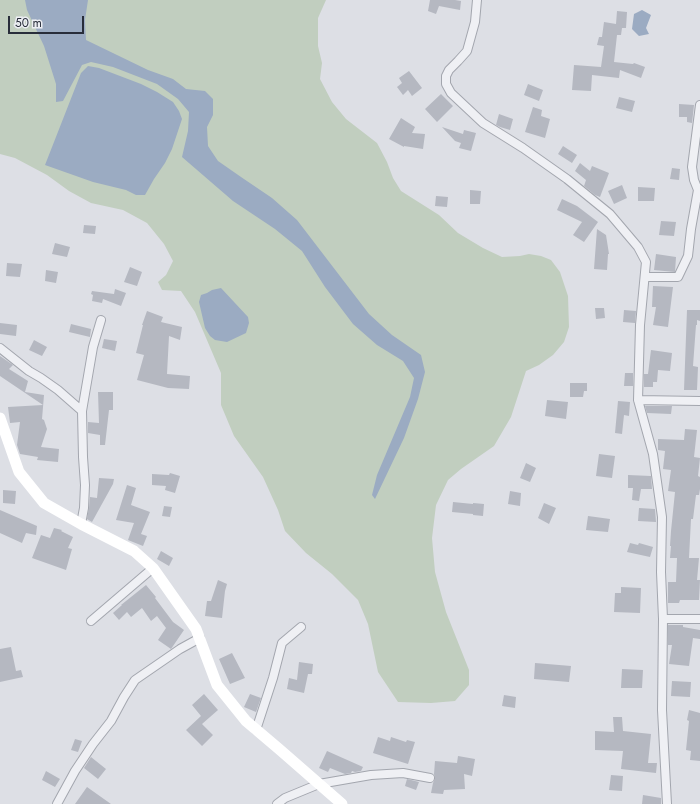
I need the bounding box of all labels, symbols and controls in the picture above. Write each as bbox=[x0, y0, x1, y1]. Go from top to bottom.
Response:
scale bar bbox=[10, 8, 86, 34]
text: 50 m bbox=[15, 14, 42, 32]

